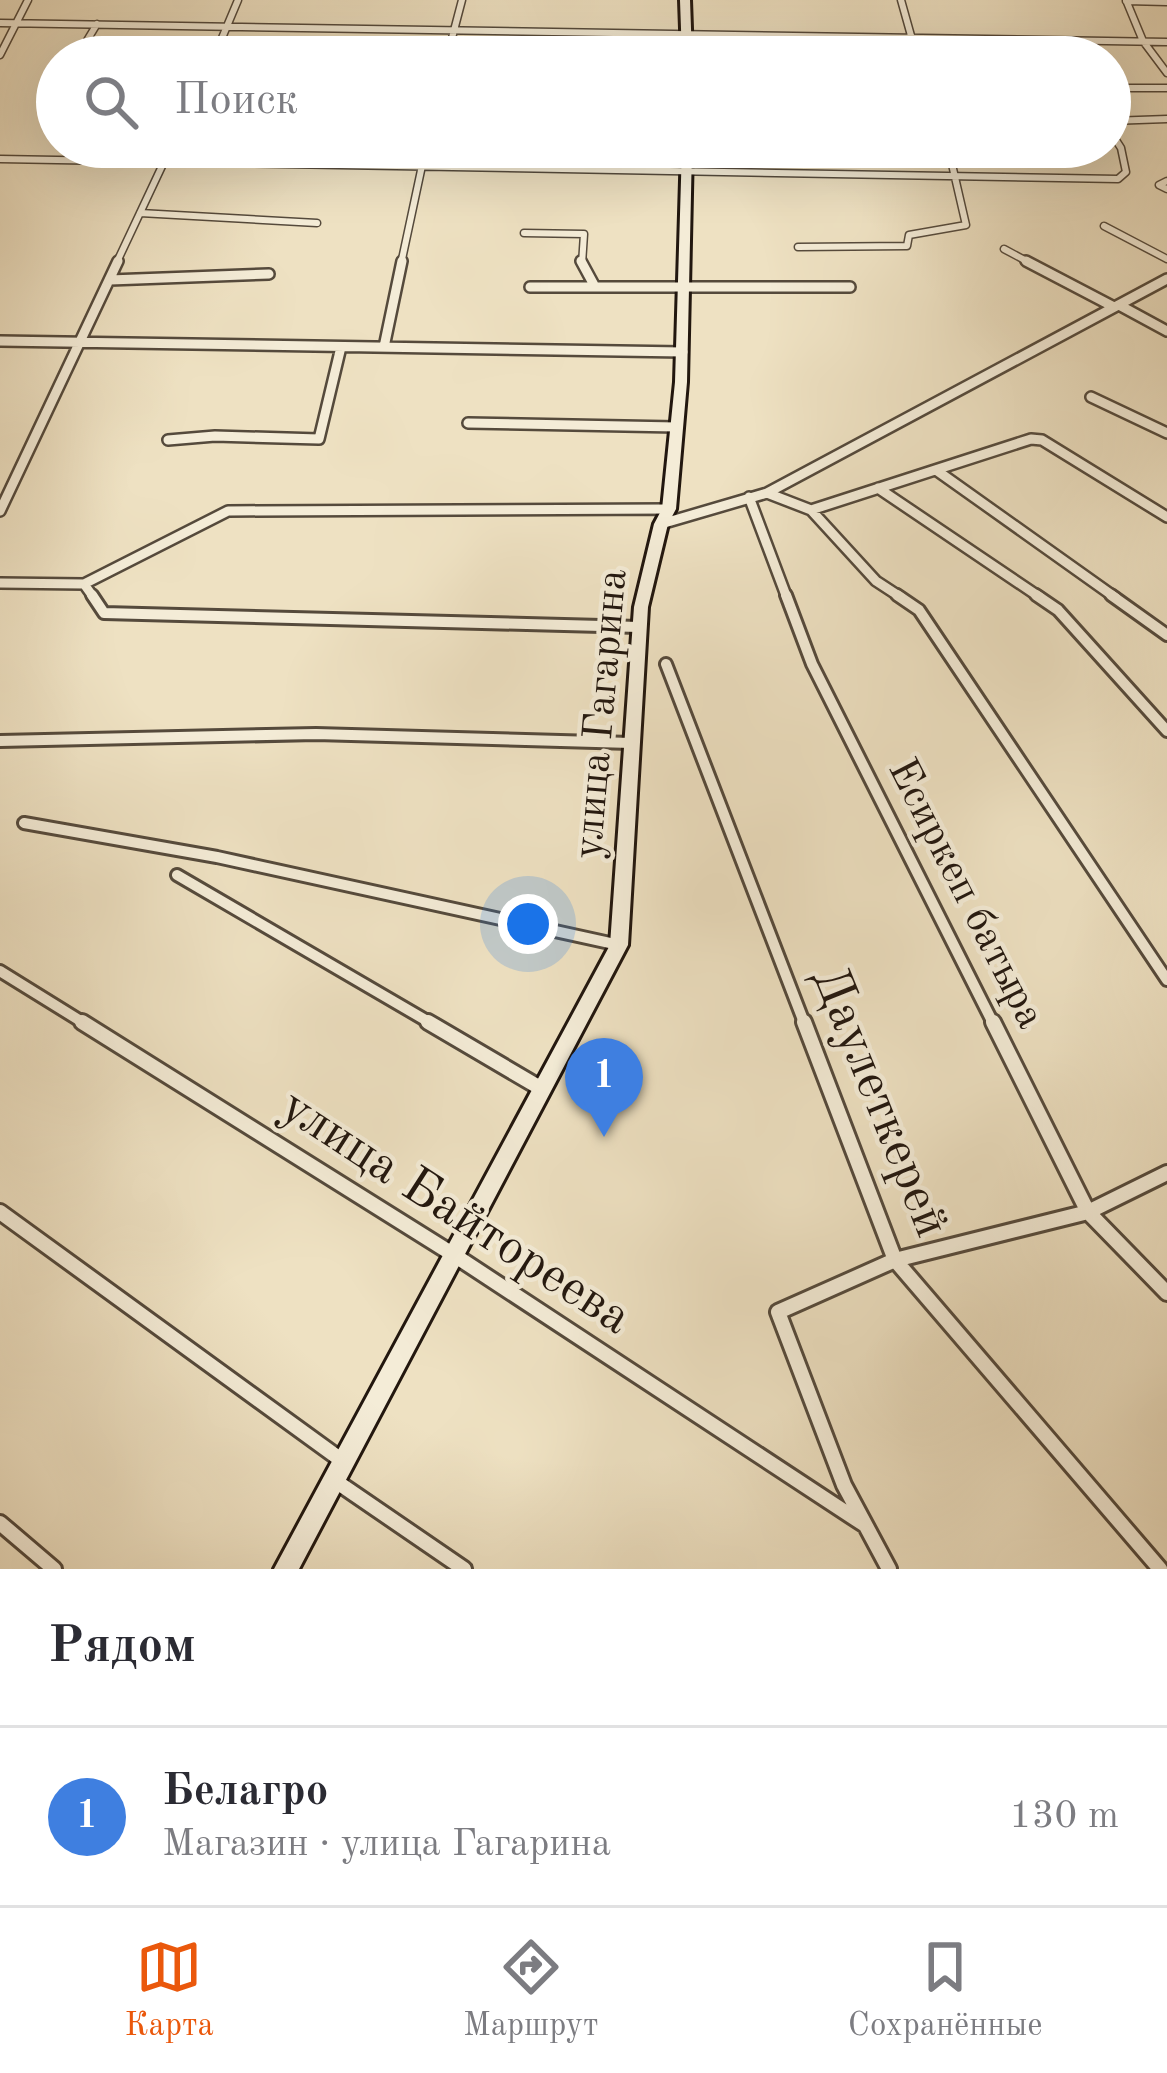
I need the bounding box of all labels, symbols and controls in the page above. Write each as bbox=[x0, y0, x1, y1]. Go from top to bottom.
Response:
search box bbox=[36, 36, 1131, 168]
icon: search bbox=[78, 69, 144, 135]
text: Поиск bbox=[174, 79, 298, 124]
street label: улица Гагарина bbox=[568, 567, 636, 861]
street label: Есиркеп батыра bbox=[879, 752, 1051, 1036]
your location bbox=[498, 894, 558, 954]
street label: Даулеткерей bbox=[802, 960, 956, 1244]
pin: 1 bbox=[565, 1038, 643, 1137]
street label: улица Байтореева bbox=[271, 1081, 639, 1345]
text: Рядом bbox=[48, 1622, 196, 1673]
text: Белагро bbox=[162, 1770, 329, 1815]
text: 1 bbox=[76, 1797, 98, 1836]
text: 130 m bbox=[1009, 1797, 1119, 1836]
text: Магазин · улица Гагарина bbox=[162, 1825, 611, 1864]
tab: Карта bbox=[125, 1934, 214, 2047]
tab: Маршрут bbox=[463, 1934, 599, 2047]
tab: Сохранённые bbox=[848, 1934, 1042, 2047]

